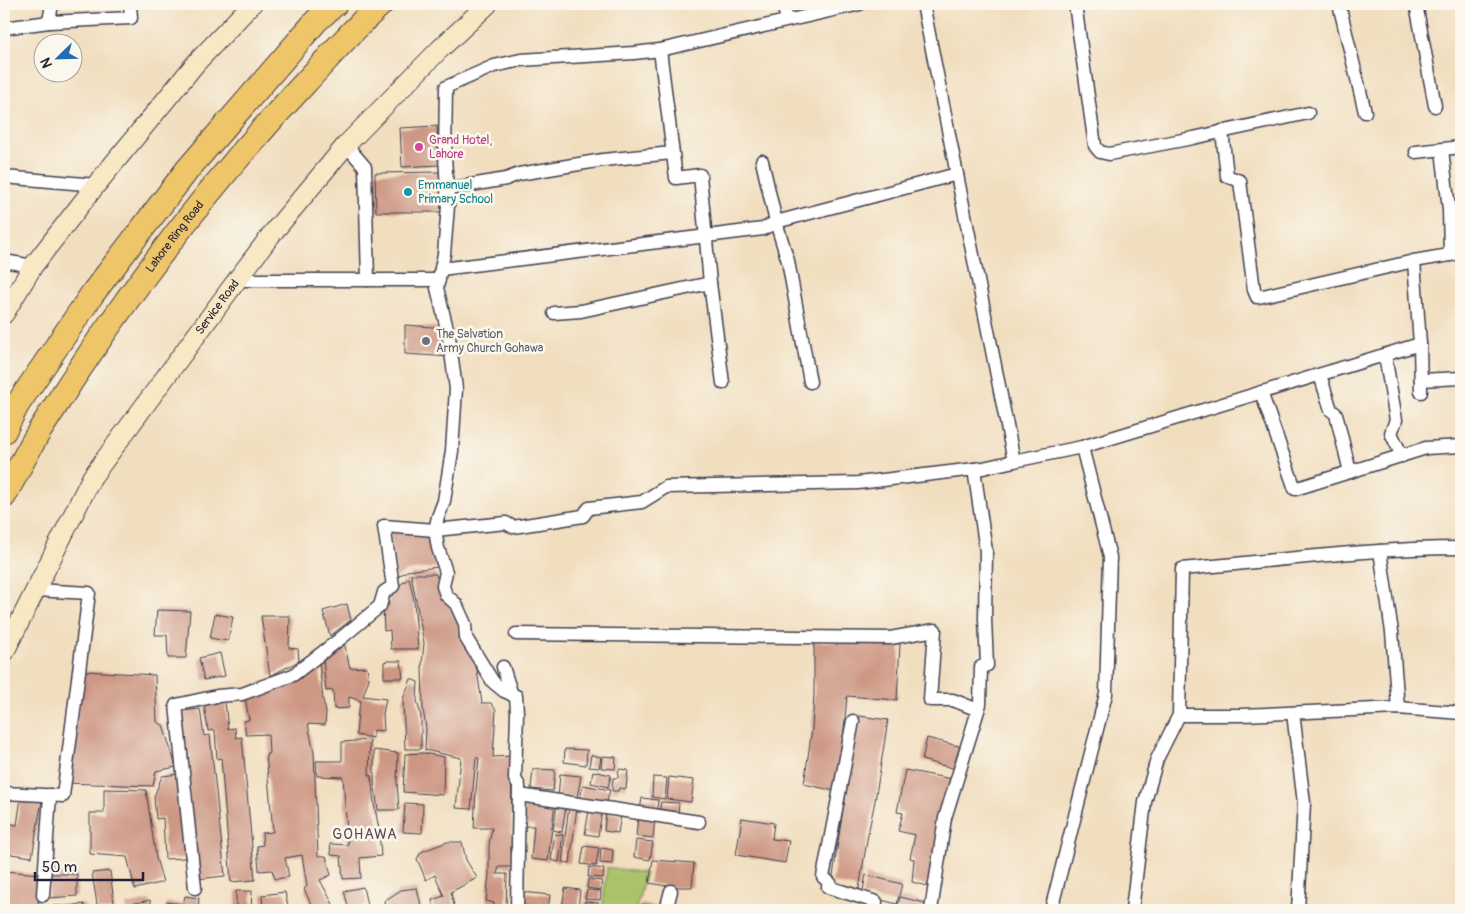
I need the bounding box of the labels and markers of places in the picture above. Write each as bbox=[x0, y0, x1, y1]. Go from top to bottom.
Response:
place label: Grand Hotel, Lahore bbox=[429, 133, 492, 162]
marker: Grand Hotel, Lahore bbox=[413, 141, 425, 153]
place label: Emmanuel Primary School bbox=[418, 178, 493, 207]
marker: Emmanuel Primary School bbox=[402, 186, 414, 198]
place label: The Salvation Army Church Gohawa bbox=[436, 327, 544, 356]
marker: The Salvation Army Church Gohawa bbox=[420, 335, 432, 347]

